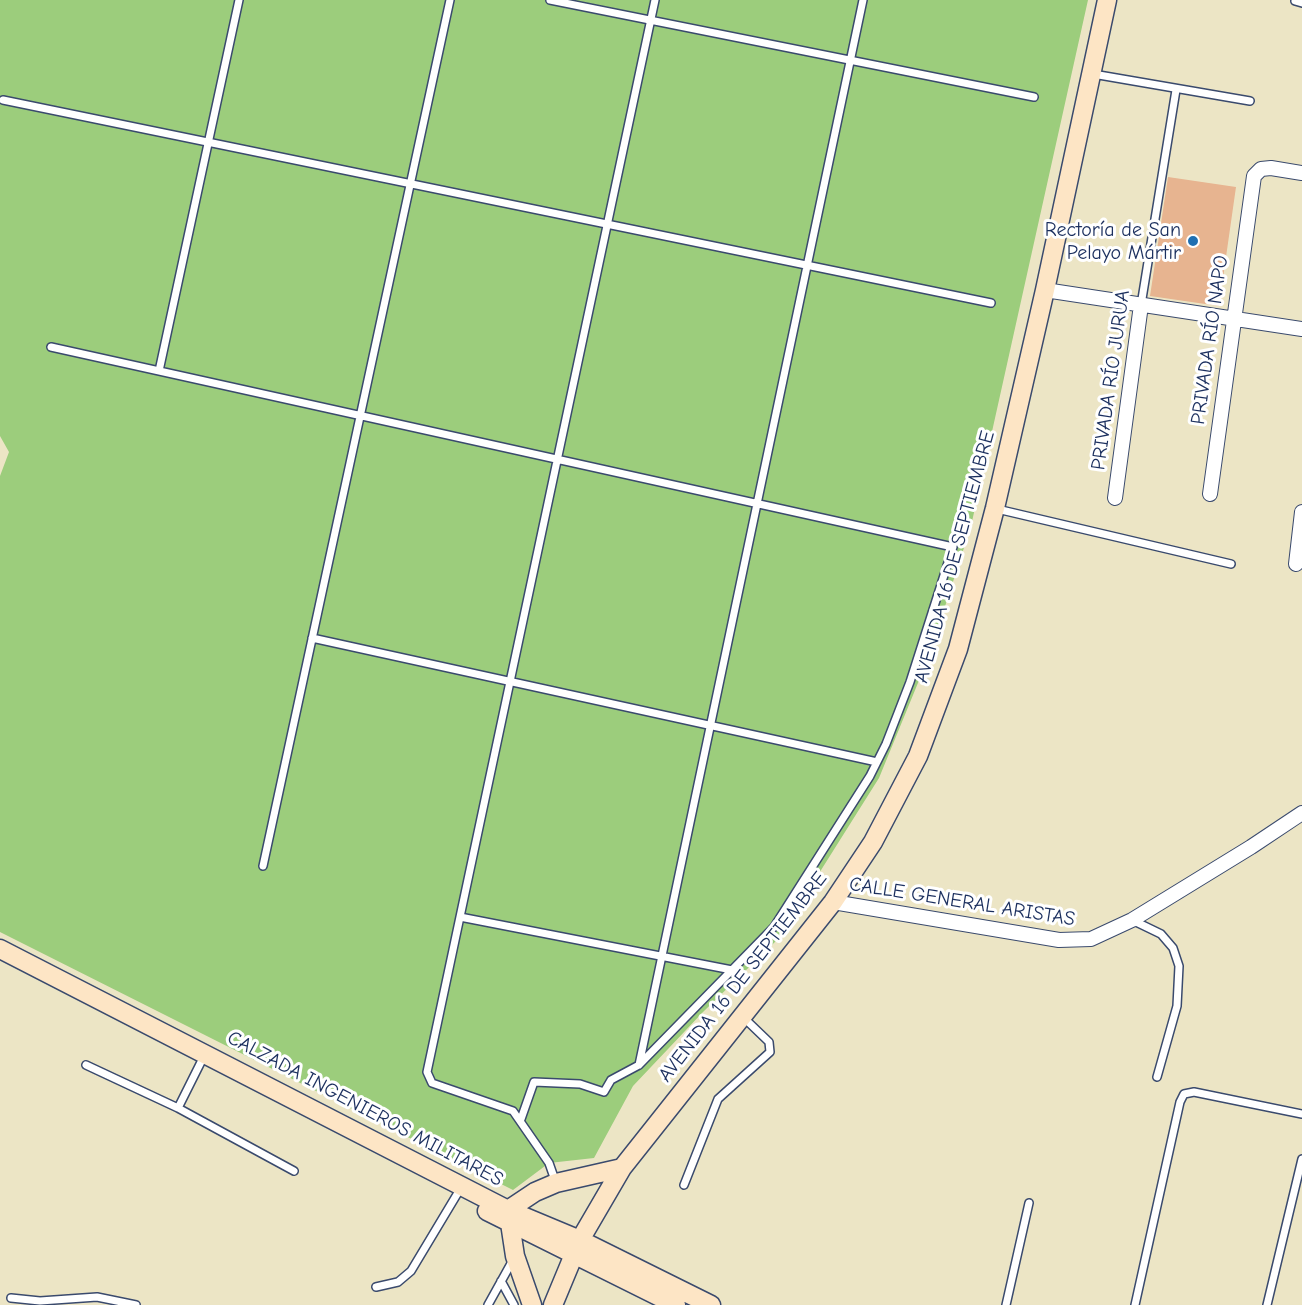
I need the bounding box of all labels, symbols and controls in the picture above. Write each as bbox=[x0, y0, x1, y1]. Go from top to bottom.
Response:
place label: Rectoría de San Pelayo Mártir bbox=[1045, 218, 1181, 265]
marker: Rectoría de San Pelayo Mártir bbox=[1186, 234, 1200, 248]
street label: PRIVADA RÍO NAPO bbox=[1186, 254, 1234, 426]
street label: PRIVADA RÍO JURUA bbox=[1086, 288, 1136, 472]
street label: AVENIDA 16 DE SEPTIEMBRE bbox=[910, 428, 1000, 686]
street label: AVENIDA 16 DE SEPTIEMBRE bbox=[654, 867, 832, 1087]
street label: CALLE GENERAL ARISTAS bbox=[847, 872, 1077, 932]
street label: CALZADA INGENIEROS MILITARES bbox=[223, 1026, 507, 1192]

